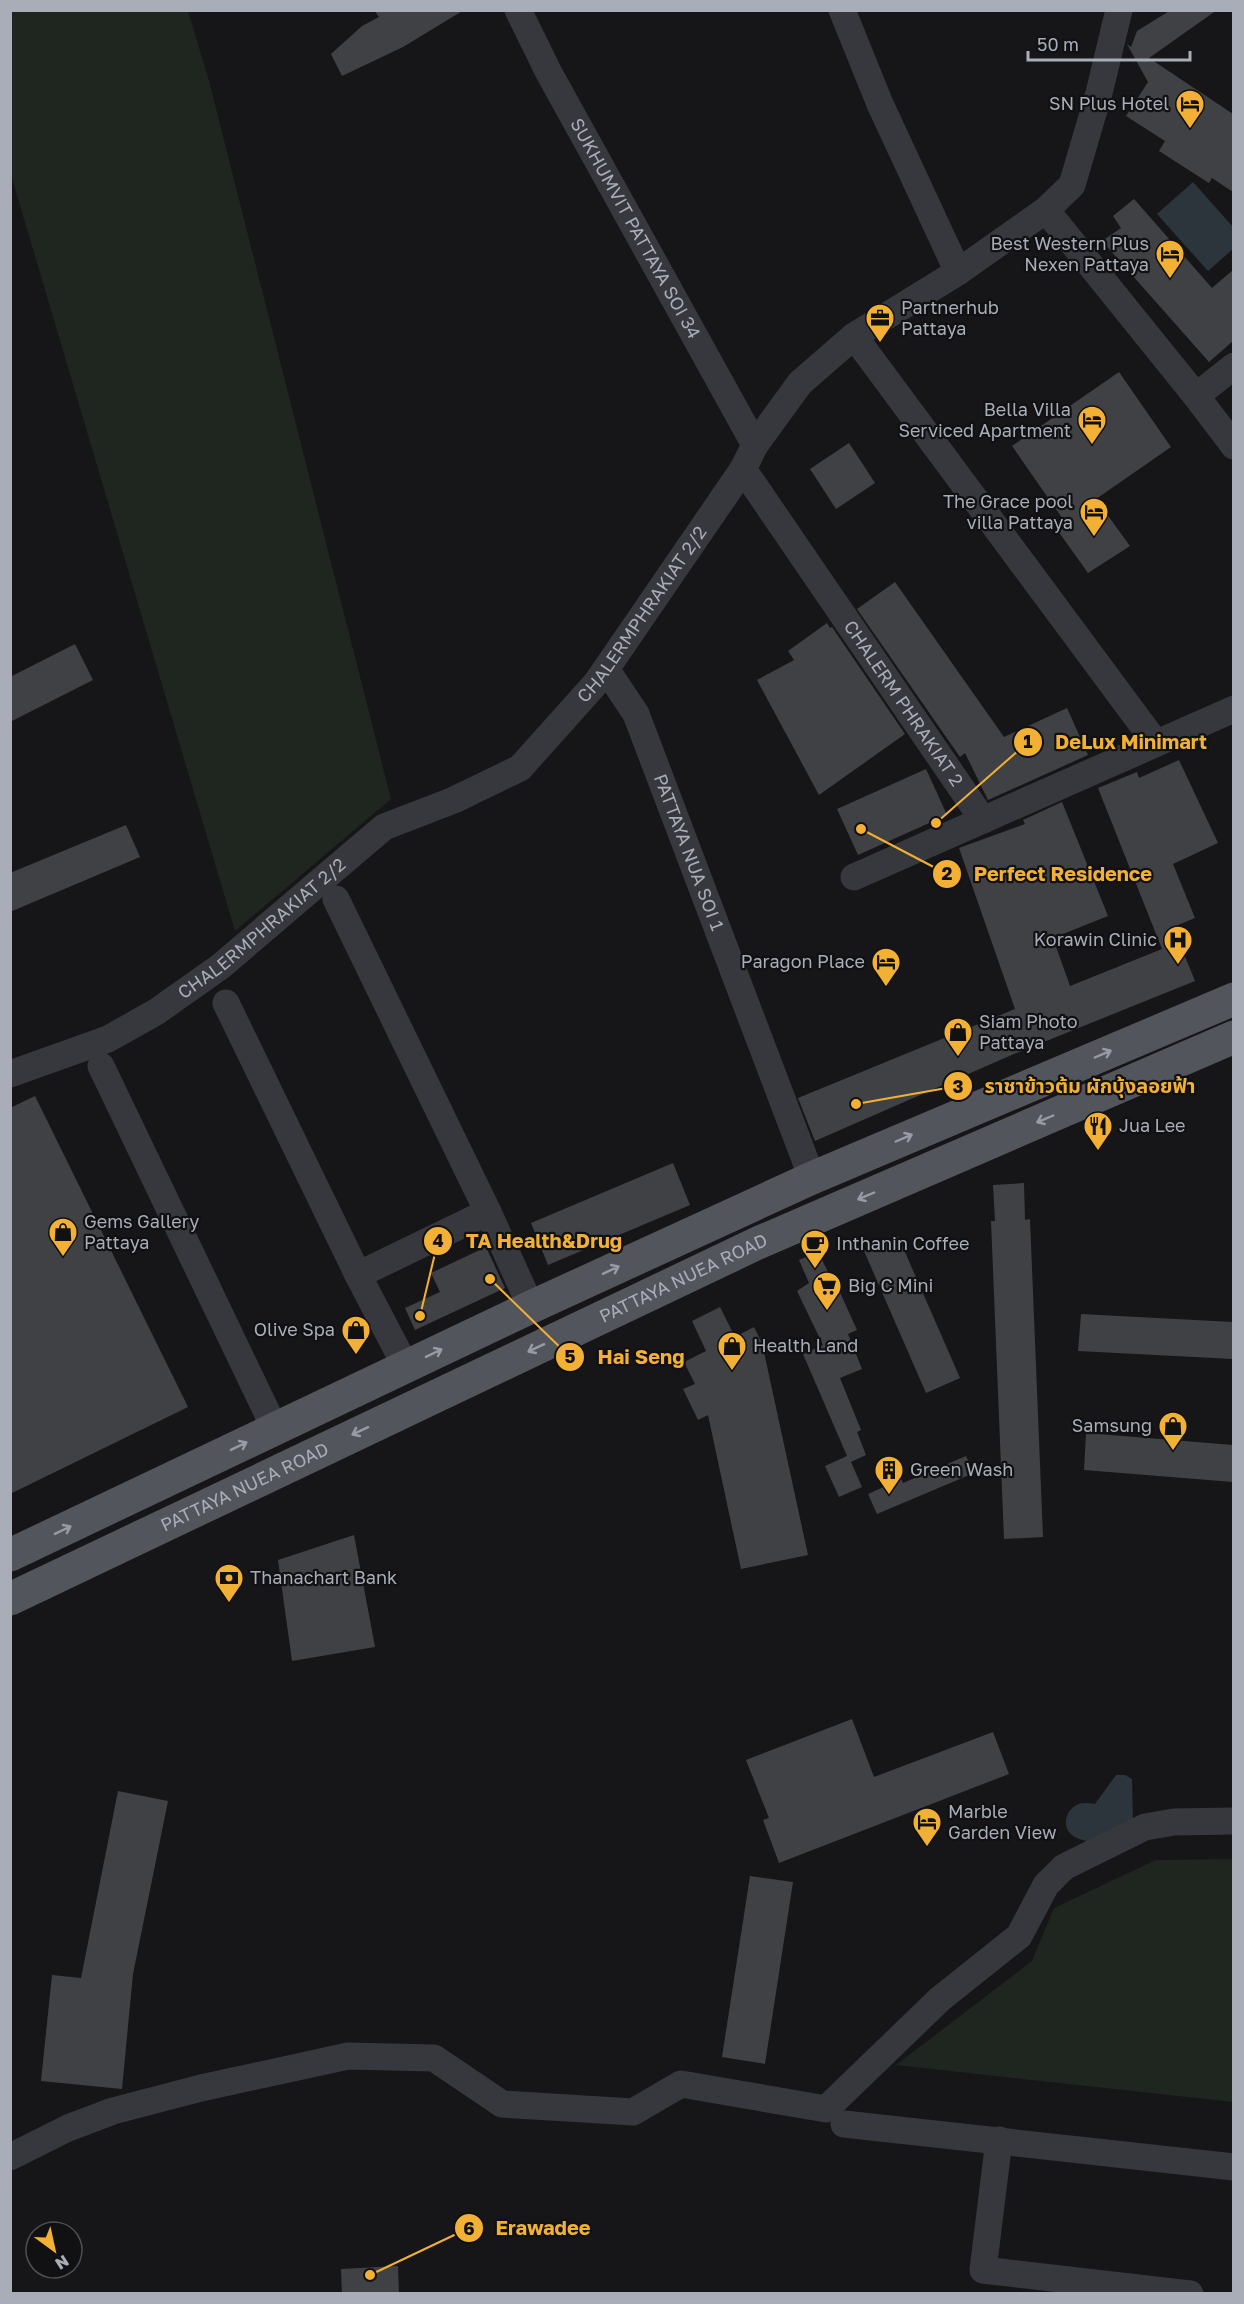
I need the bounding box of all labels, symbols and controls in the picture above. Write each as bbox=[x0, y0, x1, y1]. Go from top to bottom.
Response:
scale bar bbox=[1028, 24, 1190, 62]
text: 50 m bbox=[1037, 33, 1079, 55]
hotel icon: SN Plus Hotel bbox=[1174, 88, 1206, 130]
place label: SN Plus Hotel bbox=[1049, 92, 1169, 114]
street label: SUKHUMVIT PATTAYA SOI 34 bbox=[566, 114, 706, 342]
place label: Best Western Plus Nexen Pattaya bbox=[991, 232, 1149, 275]
hotel icon: Best Western Plus Nexen Pattaya bbox=[1154, 238, 1186, 280]
place label: Partnerhub Pattaya bbox=[901, 296, 999, 339]
office icon: Partnerhub Pattaya bbox=[864, 302, 896, 344]
place label: Bella Villa Serviced Apartment bbox=[898, 398, 1071, 441]
hotel icon: Bella Villa Serviced Apartment bbox=[1076, 404, 1108, 446]
place label: The Grace pool villa Pattaya bbox=[943, 490, 1073, 533]
hotel icon: The Grace pool villa Pattaya bbox=[1078, 496, 1110, 538]
street label: CHALERMPHRAKIAT 2/2 bbox=[572, 521, 711, 707]
street label: CHALERM PHRAKIAT 2 bbox=[840, 616, 969, 790]
callout: DeLux Minimart bbox=[1013, 723, 1219, 761]
text: DeLux Minimart bbox=[1055, 729, 1207, 753]
text: 1 bbox=[1023, 730, 1033, 752]
street label: PATTAYA NUA SOI 1 bbox=[650, 771, 729, 934]
street label: CHALERMPHRAKIAT 2/2 bbox=[173, 853, 350, 1003]
callout: Perfect Residence bbox=[932, 855, 1164, 893]
text: Perfect Residence bbox=[974, 861, 1152, 885]
text: 2 bbox=[942, 862, 953, 884]
hospital icon: Korawin Clinic bbox=[1162, 924, 1194, 966]
place label: Korawin Clinic bbox=[1034, 928, 1157, 950]
hotel icon: Paragon Place bbox=[870, 946, 902, 988]
place label: Paragon Place bbox=[741, 950, 865, 972]
place label: Siam Photo Pattaya bbox=[979, 1010, 1078, 1053]
shop icon: Siam Photo Pattaya bbox=[942, 1016, 974, 1058]
one-way arrow bbox=[1093, 1048, 1112, 1059]
callout: ราชาข้าวต้ม ผักบุ้งลอยฟ้า bbox=[943, 1067, 1208, 1105]
text: ราชาข้าวต้ม ผักบุ้งลอยฟ้า bbox=[984, 1073, 1196, 1098]
text: 3 bbox=[953, 1075, 964, 1097]
restaurant icon: Jua Lee bbox=[1082, 1110, 1114, 1152]
one-way arrow bbox=[1036, 1114, 1055, 1125]
place label: Jua Lee bbox=[1119, 1114, 1186, 1136]
one-way arrow bbox=[895, 1132, 913, 1143]
one-way arrow bbox=[857, 1191, 876, 1202]
place label: Gems Gallery Pattaya bbox=[84, 1210, 199, 1253]
shop icon: Gems Gallery Pattaya bbox=[47, 1216, 79, 1258]
callout: TA Health&Drug bbox=[423, 1222, 634, 1260]
text: TA Health&Drug bbox=[466, 1228, 622, 1252]
street label: PATTAYA NUEA ROAD bbox=[596, 1228, 770, 1327]
cafe icon: Inthanin Coffee bbox=[799, 1228, 831, 1270]
text: 4 bbox=[432, 1229, 444, 1251]
place label: Inthanin Coffee bbox=[836, 1232, 969, 1254]
one-way arrow bbox=[601, 1264, 619, 1275]
supermarket icon: Big C Mini bbox=[811, 1270, 843, 1312]
place label: Big C Mini bbox=[848, 1274, 933, 1296]
shop icon: Olive Spa bbox=[340, 1314, 372, 1356]
place label: Olive Spa bbox=[254, 1318, 335, 1340]
shop icon: Health Land bbox=[716, 1330, 748, 1372]
place label: Health Land bbox=[753, 1334, 858, 1356]
callout: Hai Seng bbox=[555, 1338, 696, 1376]
one-way arrow bbox=[528, 1343, 546, 1355]
text: Hai Seng bbox=[598, 1344, 684, 1368]
text: 5 bbox=[565, 1345, 576, 1367]
one-way arrow bbox=[425, 1347, 443, 1359]
shop icon: Samsung bbox=[1157, 1410, 1189, 1452]
place label: Samsung bbox=[1072, 1414, 1152, 1436]
one-way arrow bbox=[352, 1426, 370, 1438]
street label: PATTAYA NUEA ROAD bbox=[157, 1437, 332, 1536]
one-way arrow bbox=[230, 1440, 248, 1452]
building icon: Green Wash bbox=[873, 1454, 905, 1496]
place label: Green Wash bbox=[910, 1458, 1013, 1480]
one-way arrow bbox=[54, 1524, 72, 1536]
bank icon: Thanachart Bank bbox=[213, 1562, 245, 1604]
place label: Thanachart Bank bbox=[250, 1566, 397, 1588]
place label: Marble Garden View bbox=[948, 1800, 1057, 1843]
hotel icon: Marble Garden View bbox=[911, 1806, 943, 1848]
callout: Erawadee bbox=[454, 2209, 603, 2247]
text: Erawadee bbox=[496, 2215, 591, 2239]
text: 6 bbox=[463, 2217, 475, 2239]
north arrow bbox=[24, 2220, 84, 2280]
text: N bbox=[52, 2251, 73, 2274]

